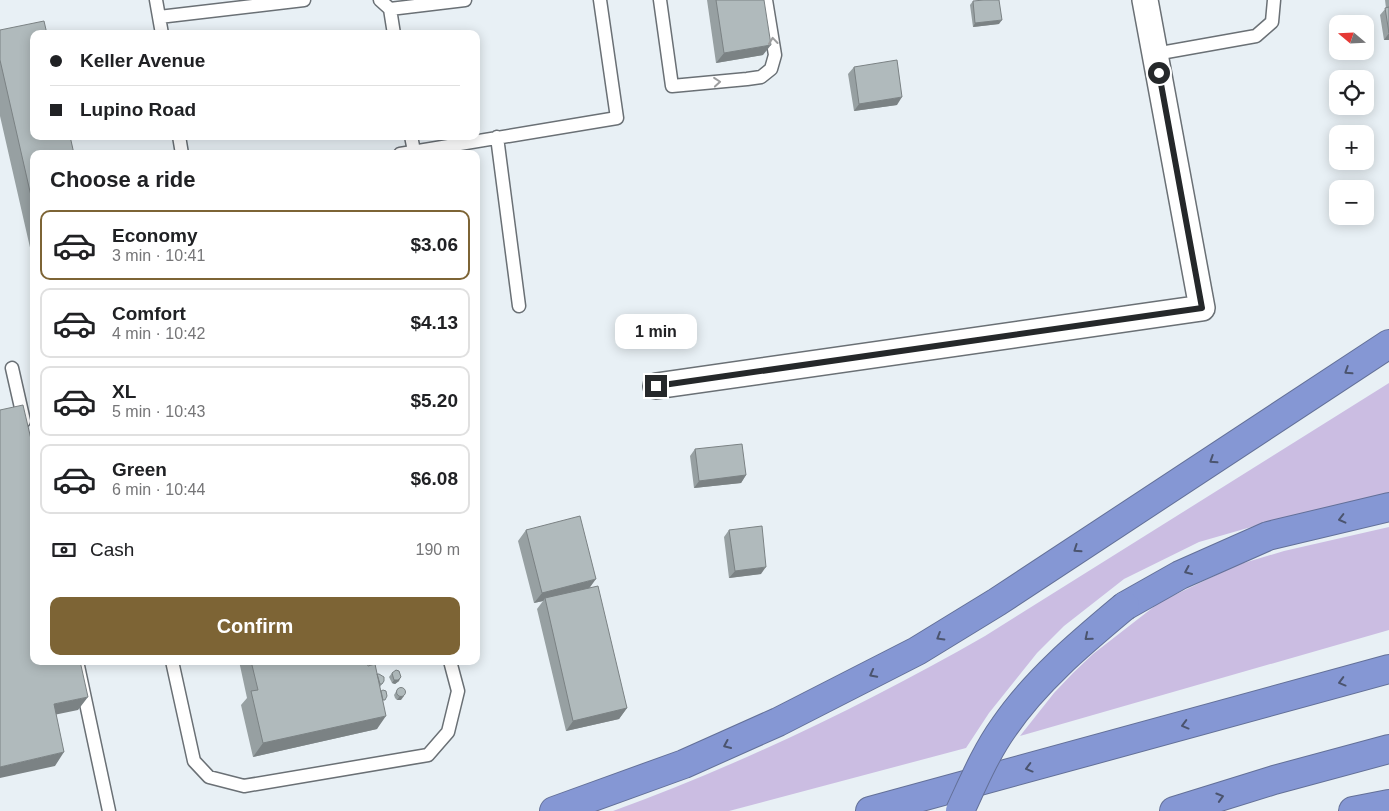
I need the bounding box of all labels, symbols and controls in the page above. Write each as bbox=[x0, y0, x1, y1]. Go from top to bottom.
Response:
north arrow bbox=[1329, 15, 1374, 60]
map controls bbox=[1329, 15, 1374, 225]
one-way arrow bbox=[768, 36, 779, 44]
text: Keller Avenue bbox=[80, 50, 205, 71]
route start bbox=[1148, 62, 1170, 84]
button: locate bbox=[1329, 70, 1374, 115]
one-way arrow bbox=[713, 77, 721, 88]
text: Lupino Road bbox=[80, 99, 196, 120]
button: + bbox=[1329, 125, 1374, 170]
text: Choose a ride bbox=[50, 167, 195, 192]
button: − bbox=[1329, 180, 1374, 225]
icon: car bbox=[52, 223, 97, 268]
text: Economy bbox=[112, 225, 198, 246]
text: $3.06 bbox=[410, 234, 458, 255]
text: 3 min · 10:41 bbox=[112, 247, 205, 264]
icon: car bbox=[52, 301, 97, 346]
text: Comfort bbox=[112, 303, 186, 324]
text: $4.13 bbox=[410, 312, 458, 333]
callout: 1 min bbox=[615, 314, 697, 348]
text: 1 min bbox=[635, 323, 677, 340]
text: 4 min · 10:42 bbox=[112, 325, 205, 342]
one-way arrow bbox=[1345, 364, 1354, 374]
route end bbox=[645, 375, 667, 397]
icon: car bbox=[52, 379, 97, 424]
text: XL bbox=[112, 381, 136, 402]
text: $5.20 bbox=[410, 390, 458, 411]
text: 5 min · 10:43 bbox=[112, 403, 205, 420]
one-way arrow bbox=[1209, 454, 1218, 463]
icon: car bbox=[52, 457, 97, 502]
text: Green bbox=[112, 459, 167, 480]
text: $6.08 bbox=[410, 468, 458, 489]
text: 6 min · 10:44 bbox=[112, 481, 205, 498]
one-way arrow bbox=[1337, 513, 1346, 524]
icon: cash bbox=[50, 536, 78, 564]
text: Cash bbox=[90, 539, 134, 560]
text: 190 m bbox=[416, 541, 460, 558]
one-way arrow bbox=[1073, 543, 1083, 552]
one-way arrow bbox=[1185, 566, 1193, 576]
button: Confirm bbox=[50, 597, 460, 655]
one-way arrow bbox=[937, 630, 946, 640]
one-way arrow bbox=[1084, 631, 1093, 640]
one-way arrow bbox=[870, 668, 879, 678]
one-way arrow bbox=[1338, 676, 1347, 686]
one-way arrow bbox=[1182, 719, 1190, 729]
one-way arrow bbox=[723, 739, 732, 749]
one-way arrow bbox=[1025, 762, 1033, 772]
one-way arrow bbox=[1215, 792, 1224, 802]

